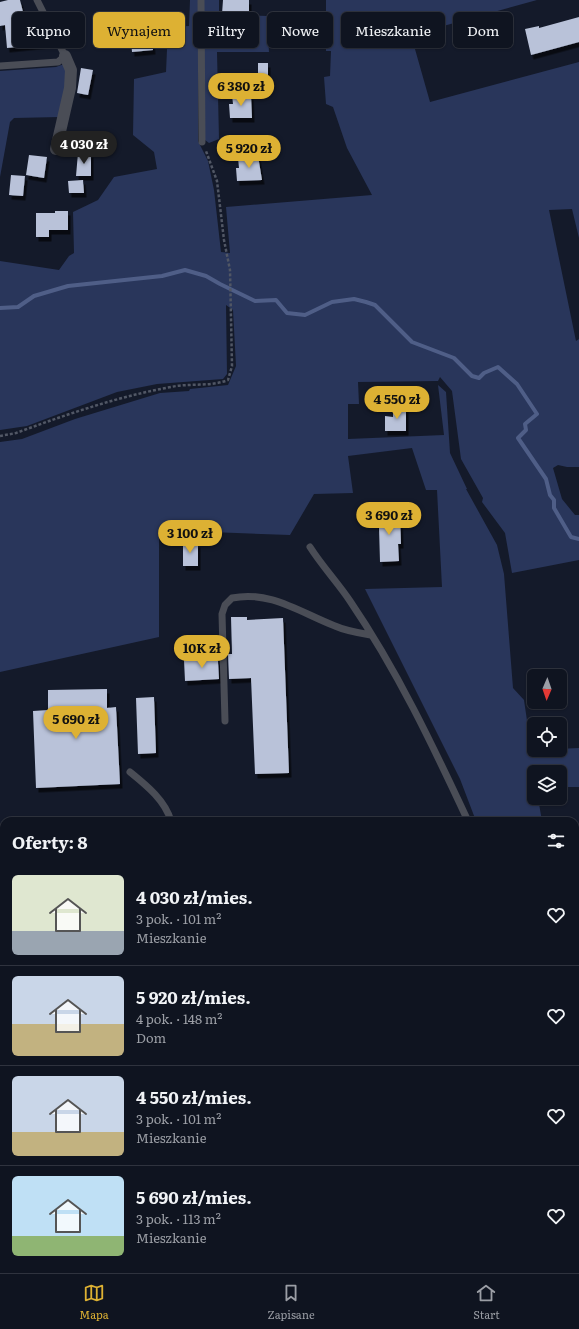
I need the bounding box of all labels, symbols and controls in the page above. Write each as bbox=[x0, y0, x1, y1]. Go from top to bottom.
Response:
chip: Kupno bbox=[12, 12, 85, 48]
chip: Wynajem bbox=[93, 12, 185, 48]
chip: Filtry bbox=[193, 12, 259, 48]
chip: Nowe bbox=[267, 12, 333, 48]
chip: Mieszkanie bbox=[341, 12, 445, 48]
chip: Dom bbox=[453, 12, 513, 48]
pin: 6 380 zł bbox=[200, 73, 282, 107]
text: 6 380 zł bbox=[217, 76, 265, 95]
pin: 4 030 zł bbox=[43, 131, 125, 165]
text: 4 030 zł bbox=[60, 134, 108, 153]
pin: 5 920 zł bbox=[208, 135, 290, 169]
text: 5 920 zł bbox=[226, 138, 272, 157]
pin: 4 550 zł bbox=[356, 386, 438, 420]
text: 4 550 zł bbox=[373, 389, 421, 408]
pin: 3 690 zł bbox=[348, 502, 430, 536]
text: 3 690 zł bbox=[365, 505, 413, 524]
pin: 3 100 zł bbox=[149, 520, 231, 554]
text: 3 100 zł bbox=[167, 523, 213, 542]
pin: 10K zł bbox=[169, 635, 235, 669]
text: 10K zł bbox=[183, 638, 221, 657]
north arrow bbox=[527, 669, 567, 709]
map controls bbox=[527, 669, 567, 805]
pin: 5 690 zł bbox=[35, 706, 117, 740]
text: 5 690 zł bbox=[52, 709, 100, 728]
button: locate bbox=[527, 717, 567, 757]
button: layers bbox=[527, 765, 567, 805]
text: Oferty: 8 bbox=[12, 829, 88, 854]
icon: filters bbox=[545, 830, 567, 852]
text: 4 030 zł/mies. bbox=[136, 884, 253, 909]
icon: home bbox=[44, 891, 92, 939]
icon: heart bbox=[545, 904, 567, 926]
text: 3 pok. · 101 m² bbox=[136, 909, 221, 928]
text: Mieszkanie bbox=[136, 928, 206, 947]
text: 5 920 zł/mies. bbox=[136, 984, 251, 1009]
icon: home bbox=[44, 992, 92, 1040]
icon: heart bbox=[545, 1005, 567, 1027]
text: 4 pok. · 148 m² bbox=[136, 1009, 222, 1028]
text: Dom bbox=[136, 1028, 166, 1047]
text: 4 550 zł/mies. bbox=[136, 1084, 252, 1109]
icon: home bbox=[44, 1092, 92, 1140]
icon: heart bbox=[545, 1105, 567, 1127]
text: 3 pok. · 101 m² bbox=[136, 1109, 221, 1128]
text: Mieszkanie bbox=[136, 1128, 206, 1147]
text: 5 690 zł/mies. bbox=[136, 1184, 252, 1209]
icon: home bbox=[44, 1192, 92, 1240]
icon: heart bbox=[545, 1205, 567, 1227]
text: 3 pok. · 113 m² bbox=[136, 1209, 221, 1228]
text: Mieszkanie bbox=[136, 1228, 206, 1247]
tab: Mapa bbox=[79, 1282, 109, 1322]
tab: Zapisane bbox=[267, 1282, 315, 1322]
tab: Start bbox=[473, 1282, 500, 1322]

